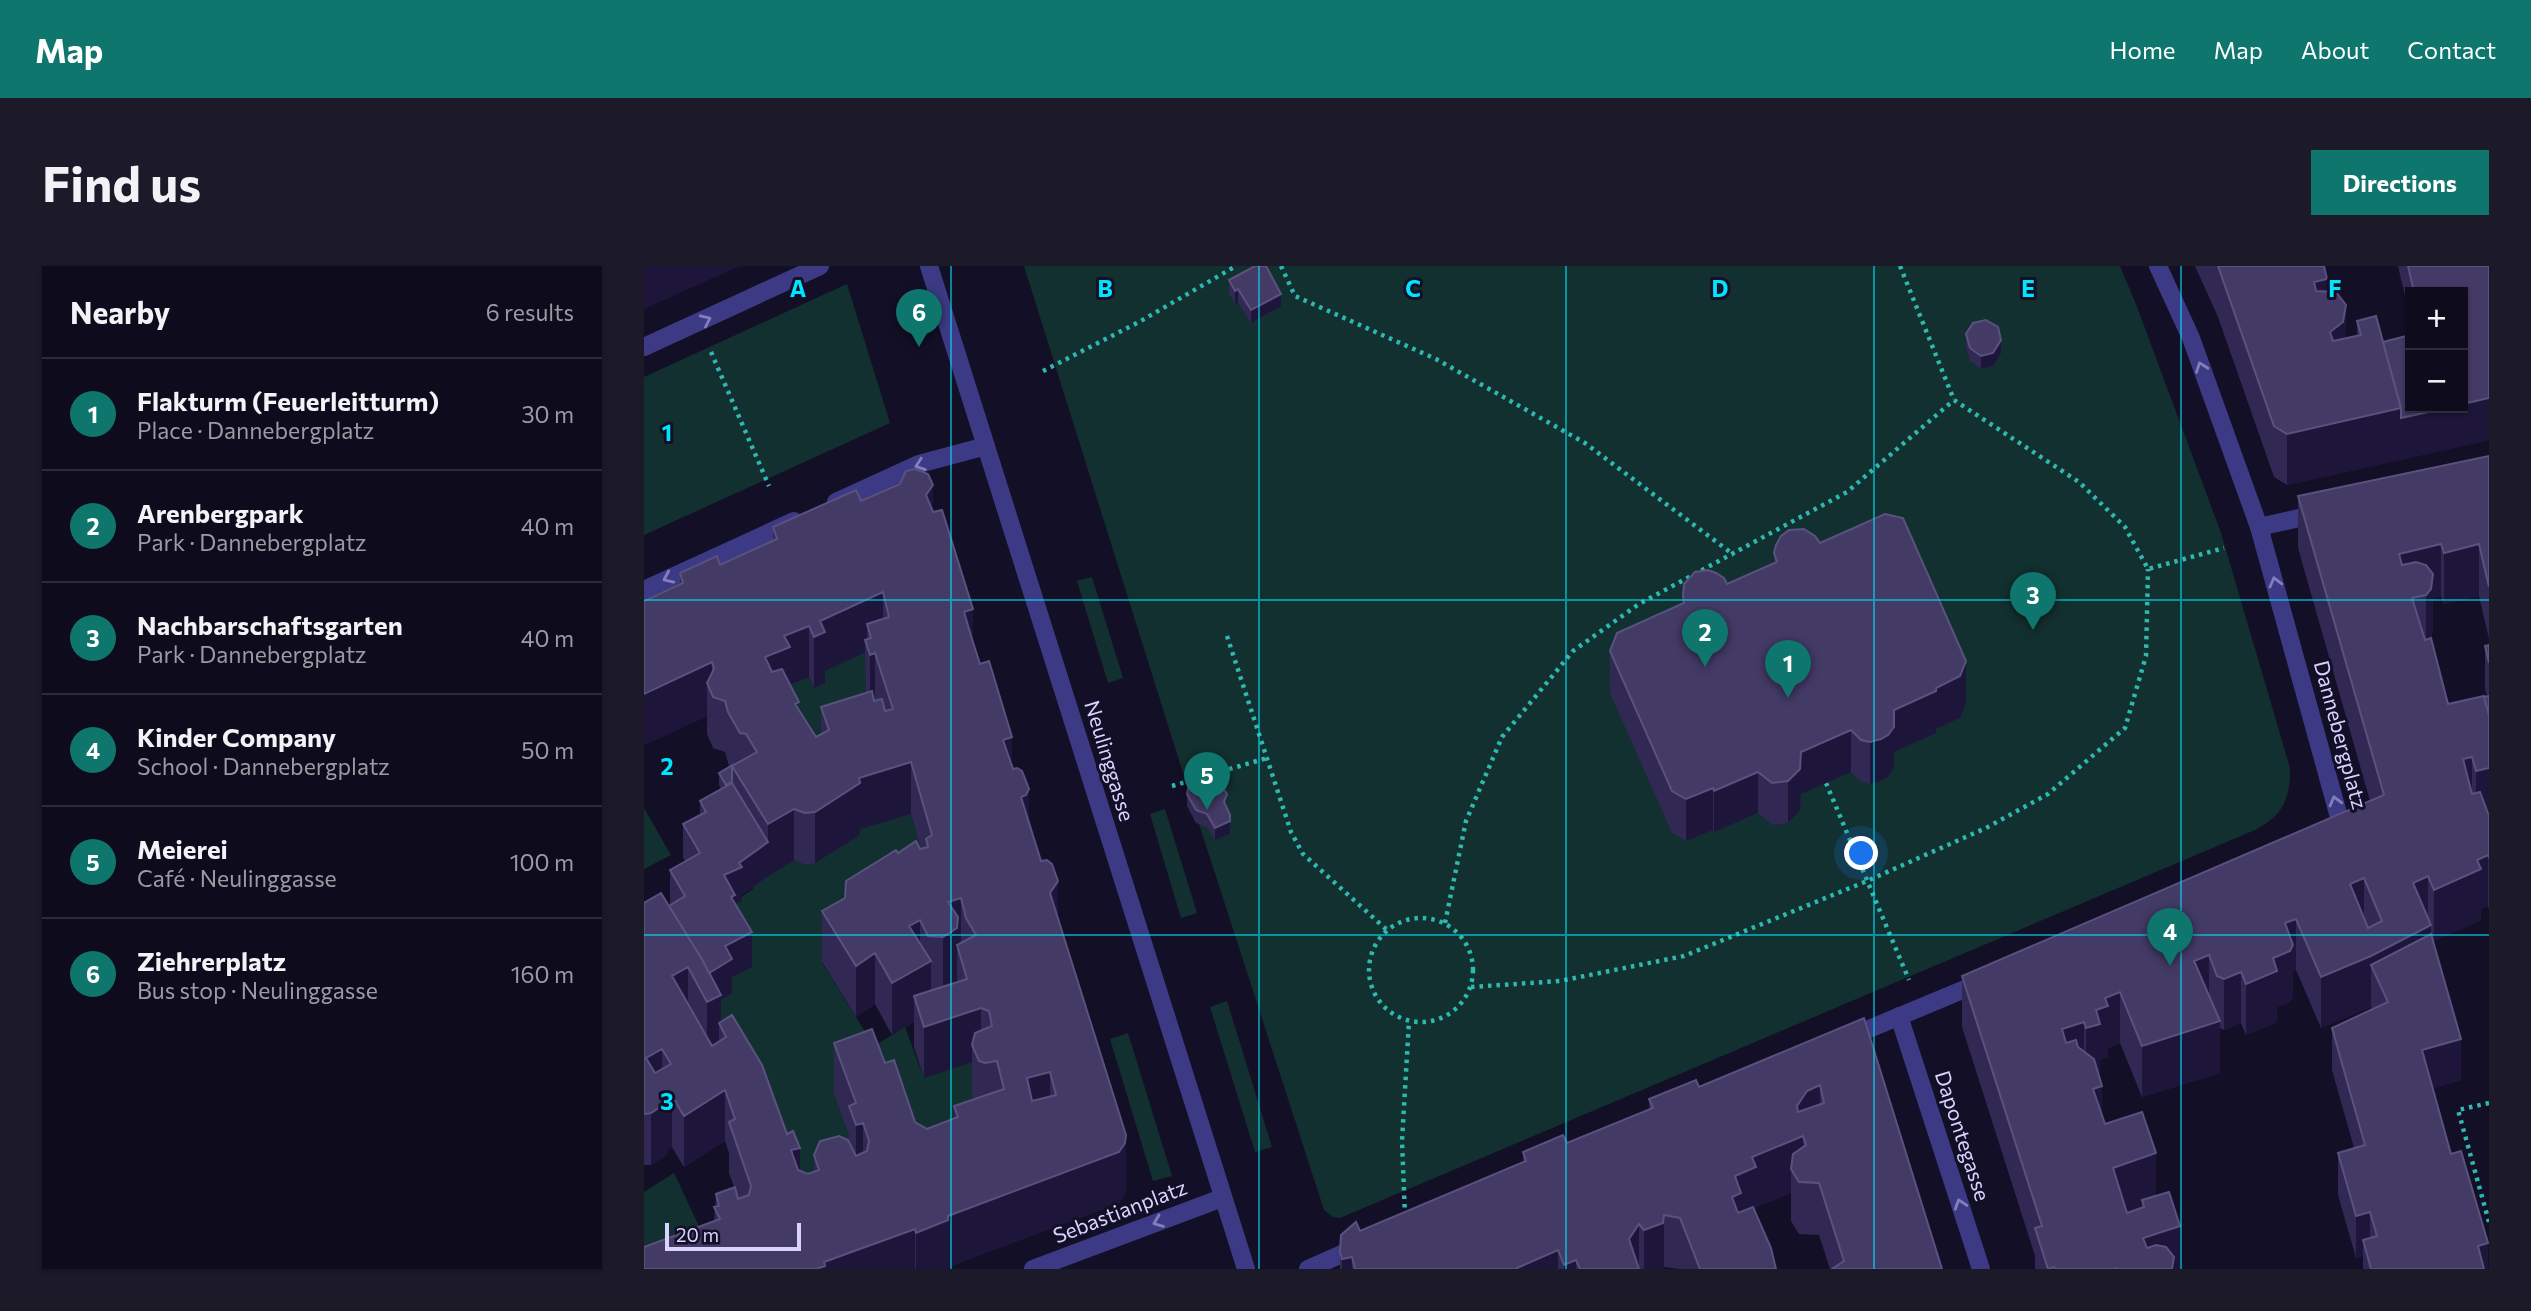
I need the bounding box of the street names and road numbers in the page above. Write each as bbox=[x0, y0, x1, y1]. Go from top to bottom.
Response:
street label: Dannebergplatz bbox=[2310, 658, 2373, 812]
street label: Neulinggasse bbox=[1080, 697, 1141, 824]
street label: Dapontegasse bbox=[1931, 1067, 1996, 1204]
street label: Sebastianplatz bbox=[1049, 1174, 1190, 1248]

